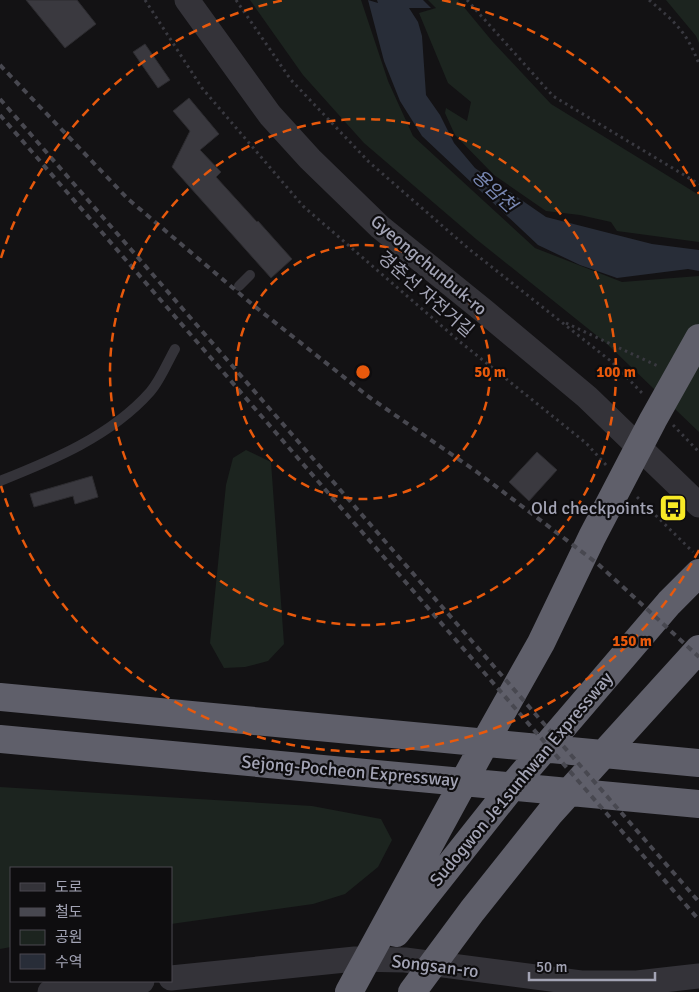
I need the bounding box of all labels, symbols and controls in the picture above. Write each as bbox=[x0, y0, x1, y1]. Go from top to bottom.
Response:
water label: 용암천 bbox=[467, 164, 522, 219]
street label: Gyeongchunbuk-ro bbox=[366, 210, 492, 320]
street label: 경춘선 자전거길 bbox=[374, 246, 478, 342]
centre of rings bbox=[354, 363, 372, 381]
text: 50 m bbox=[474, 363, 506, 381]
text: 100 m bbox=[596, 363, 636, 381]
bus stop icon: Old checkpoints bbox=[658, 493, 688, 523]
place label: Old checkpoints bbox=[531, 497, 654, 519]
text: 150 m bbox=[612, 632, 652, 650]
street label: Sudogwon Je1sunhwan Expressway bbox=[425, 667, 618, 891]
street label: Sejong-Pocheon Expressway bbox=[241, 751, 460, 791]
legend bbox=[10, 867, 172, 982]
text: 도로 bbox=[55, 878, 83, 896]
text: 철도 bbox=[55, 903, 83, 921]
text: 공원 bbox=[55, 928, 83, 946]
street label: Songsan-ro bbox=[390, 950, 480, 982]
scale bar bbox=[529, 950, 655, 982]
text: 수역 bbox=[55, 953, 83, 971]
text: 50 m bbox=[536, 958, 567, 976]

